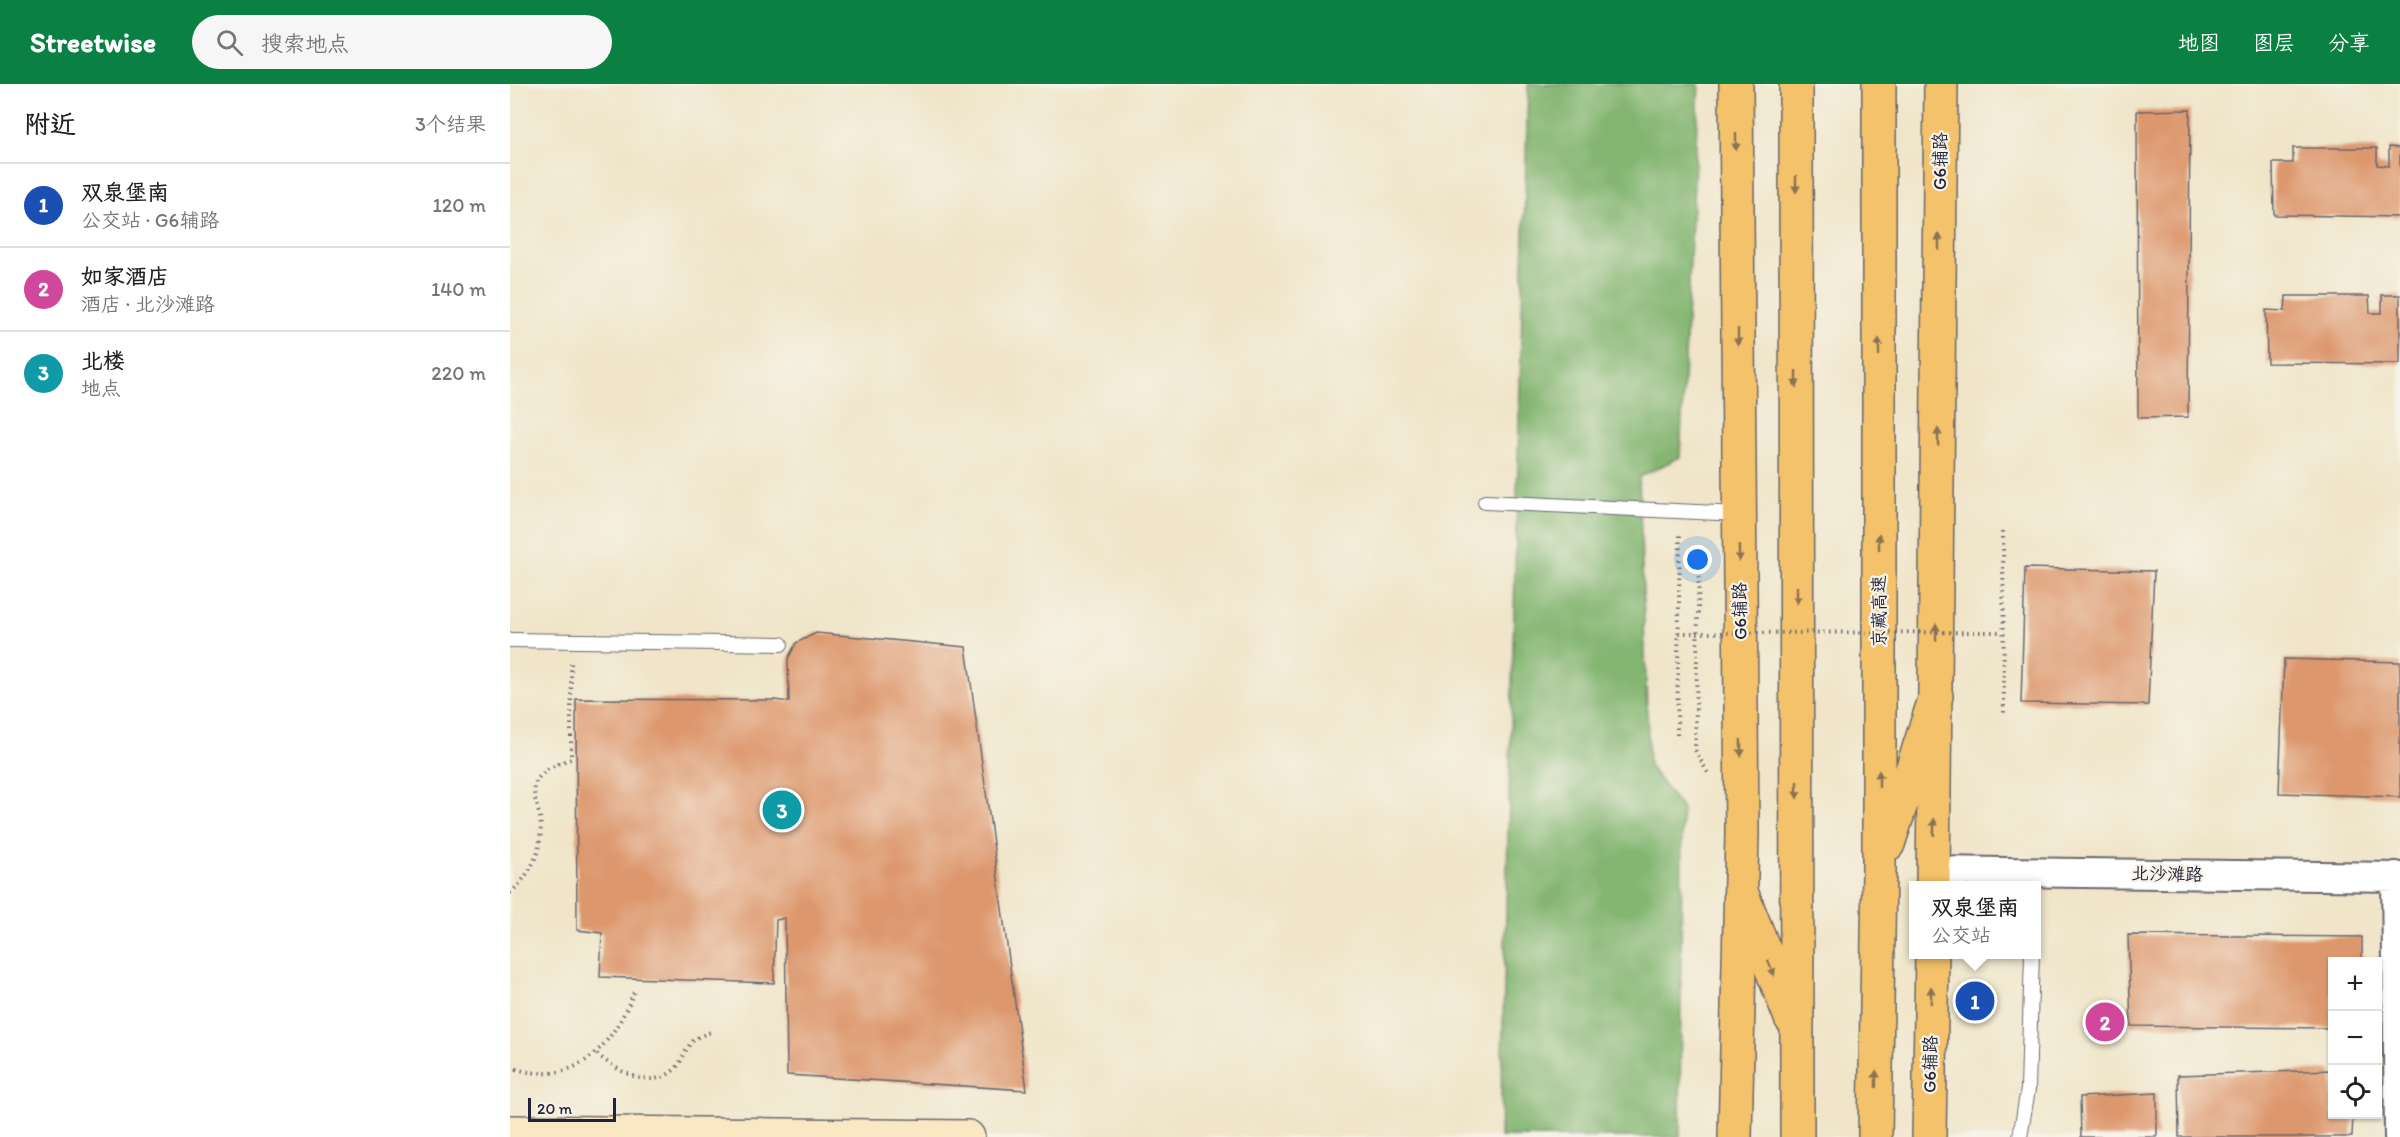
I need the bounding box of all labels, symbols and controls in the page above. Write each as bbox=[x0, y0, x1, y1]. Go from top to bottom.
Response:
search box bbox=[192, 15, 612, 69]
text: Streetwise bbox=[30, 25, 156, 59]
icon: search bbox=[213, 26, 246, 59]
text: 搜索地点 bbox=[261, 30, 349, 57]
text: 地图 bbox=[2178, 30, 2220, 55]
text: 图层 bbox=[2253, 30, 2295, 55]
text: 分享 bbox=[2328, 30, 2370, 55]
text: 附近 bbox=[24, 108, 76, 140]
text: 3个结果 bbox=[415, 112, 486, 136]
street label: G6辅路 bbox=[1929, 132, 1951, 190]
one-way arrow bbox=[1731, 133, 1741, 152]
one-way arrow bbox=[1791, 175, 1801, 194]
text: 双泉堡南 bbox=[81, 179, 169, 206]
text: 1 bbox=[39, 193, 48, 217]
text: 120 m bbox=[433, 193, 486, 217]
text: 公交站 · G6辅路 bbox=[81, 208, 219, 232]
one-way arrow bbox=[1935, 233, 1944, 252]
text: 如家酒店 bbox=[81, 263, 169, 290]
text: 2 bbox=[38, 277, 49, 301]
text: 140 m bbox=[431, 277, 486, 301]
text: 酒店 · 北沙滩路 bbox=[81, 292, 215, 316]
one-way arrow bbox=[1733, 328, 1743, 347]
one-way arrow bbox=[1874, 337, 1884, 356]
text: 北楼 bbox=[81, 347, 125, 374]
text: 3 bbox=[38, 361, 49, 385]
text: 220 m bbox=[431, 361, 486, 385]
one-way arrow bbox=[1791, 370, 1801, 389]
text: 地点 bbox=[81, 376, 121, 400]
one-way arrow bbox=[1933, 428, 1943, 447]
one-way arrow bbox=[1874, 532, 1884, 551]
one-way arrow bbox=[1734, 544, 1744, 563]
your location bbox=[1683, 545, 1712, 574]
street label: 京藏高速 bbox=[1868, 575, 1890, 647]
street label: G6辅路 bbox=[1728, 582, 1752, 640]
one-way arrow bbox=[1792, 586, 1802, 605]
one-way arrow bbox=[1932, 623, 1941, 642]
one-way arrow bbox=[1736, 739, 1746, 758]
one-way arrow bbox=[1874, 769, 1884, 788]
one-way arrow bbox=[1792, 781, 1802, 800]
pin: 3 bbox=[762, 788, 802, 832]
one-way arrow bbox=[1929, 818, 1939, 837]
street label: 北沙滩路 bbox=[2131, 862, 2203, 886]
popup bbox=[1909, 881, 2041, 959]
text: 双泉堡南 bbox=[1931, 894, 2019, 921]
text: 公交站 bbox=[1931, 923, 1991, 947]
map controls bbox=[2328, 957, 2382, 1119]
button: + bbox=[2328, 957, 2382, 1011]
one-way arrow bbox=[1767, 959, 1776, 977]
pin: 1 bbox=[1956, 978, 1994, 1024]
one-way arrow bbox=[1927, 985, 1936, 1004]
pin: 2 bbox=[2086, 1000, 2124, 1044]
button: − bbox=[2328, 1011, 2382, 1065]
street label: G6辅路 bbox=[1918, 1035, 1942, 1093]
button: locate bbox=[2328, 1065, 2382, 1119]
one-way arrow bbox=[1871, 1069, 1880, 1088]
scale bar bbox=[528, 1095, 616, 1122]
text: 20 m bbox=[537, 1099, 572, 1118]

